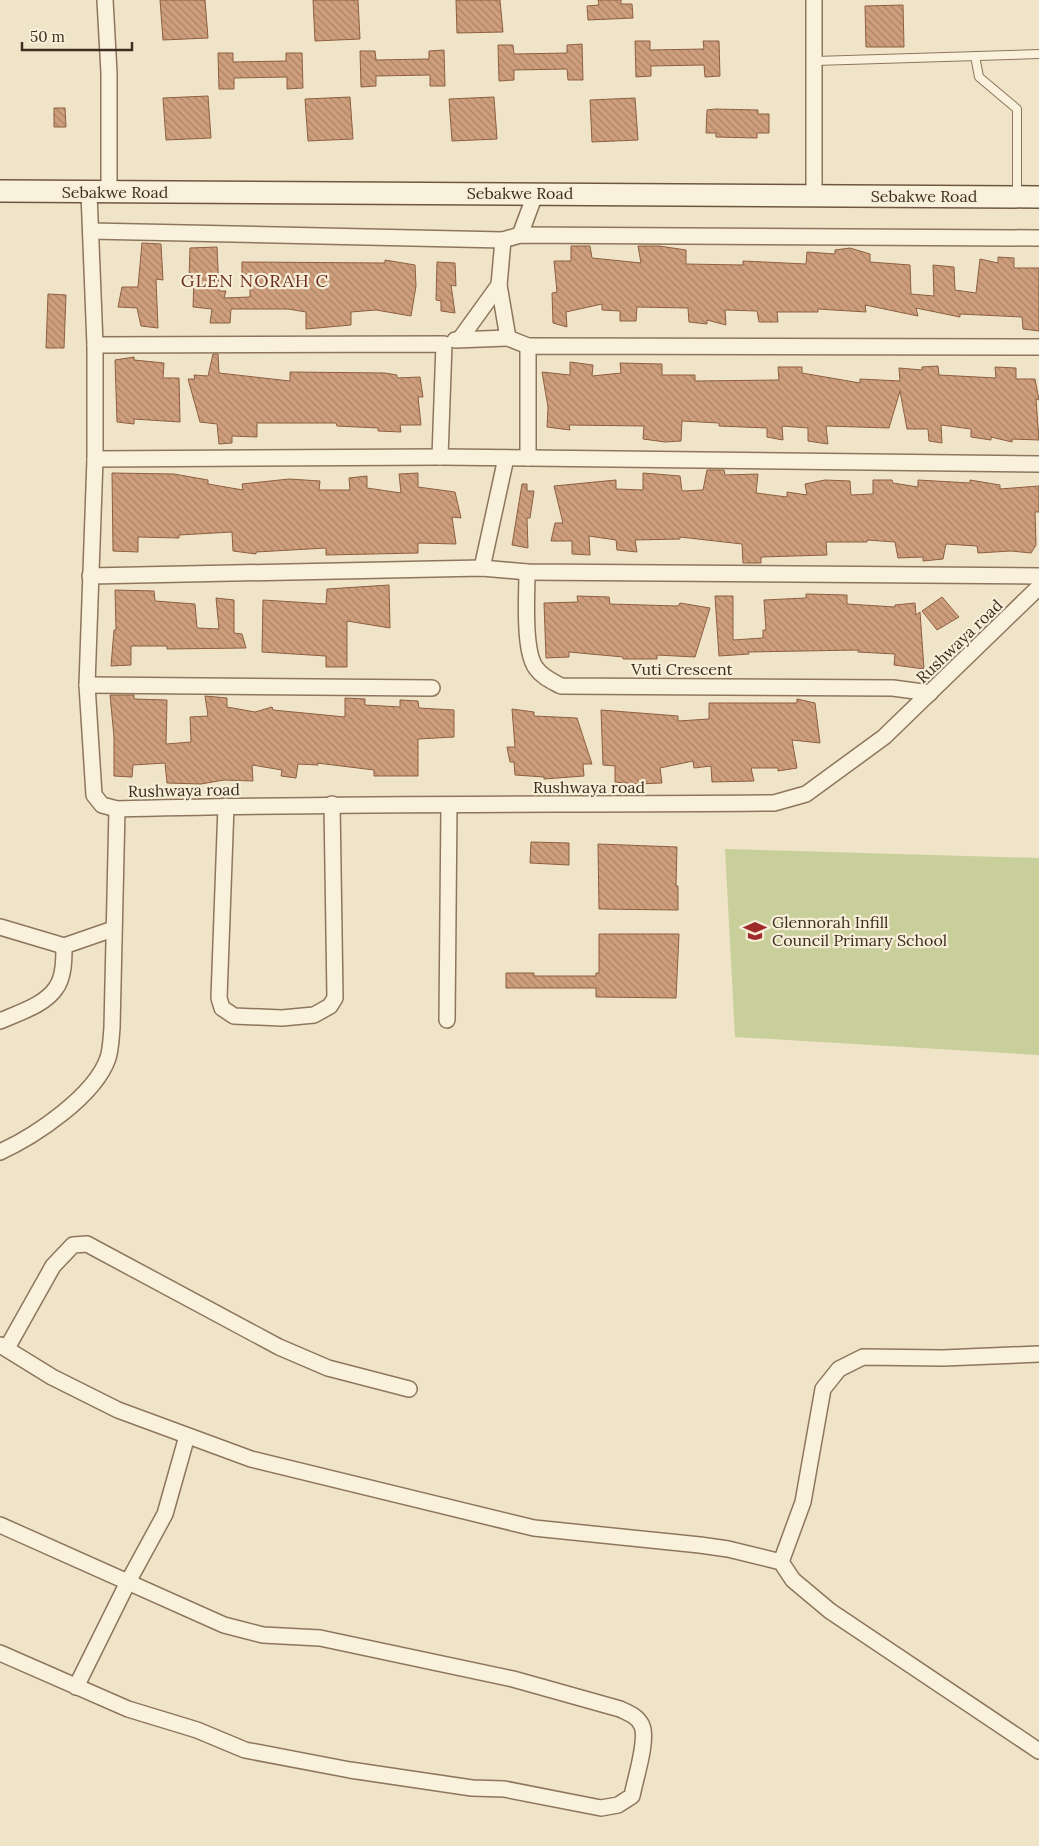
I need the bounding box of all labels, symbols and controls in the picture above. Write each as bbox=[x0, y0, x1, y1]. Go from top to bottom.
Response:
scale bar bbox=[22, 20, 132, 52]
text: 50 m bbox=[30, 27, 65, 46]
street label: Sebakwe Road bbox=[62, 182, 169, 202]
street label: Sebakwe Road bbox=[467, 183, 574, 203]
street label: Sebakwe Road bbox=[871, 186, 978, 206]
district label: GLEN NORAH C bbox=[181, 269, 329, 292]
street label: Rushwaya road bbox=[912, 595, 1007, 687]
street label: Vuti Crescent bbox=[630, 659, 734, 679]
street label: Rushwaya road bbox=[533, 777, 646, 797]
street label: Rushwaya road bbox=[128, 779, 241, 801]
place label: Glennorah Infill Council Primary School bbox=[772, 912, 947, 950]
school or university icon: Glennorah Infill Council Primary School bbox=[742, 918, 768, 944]

